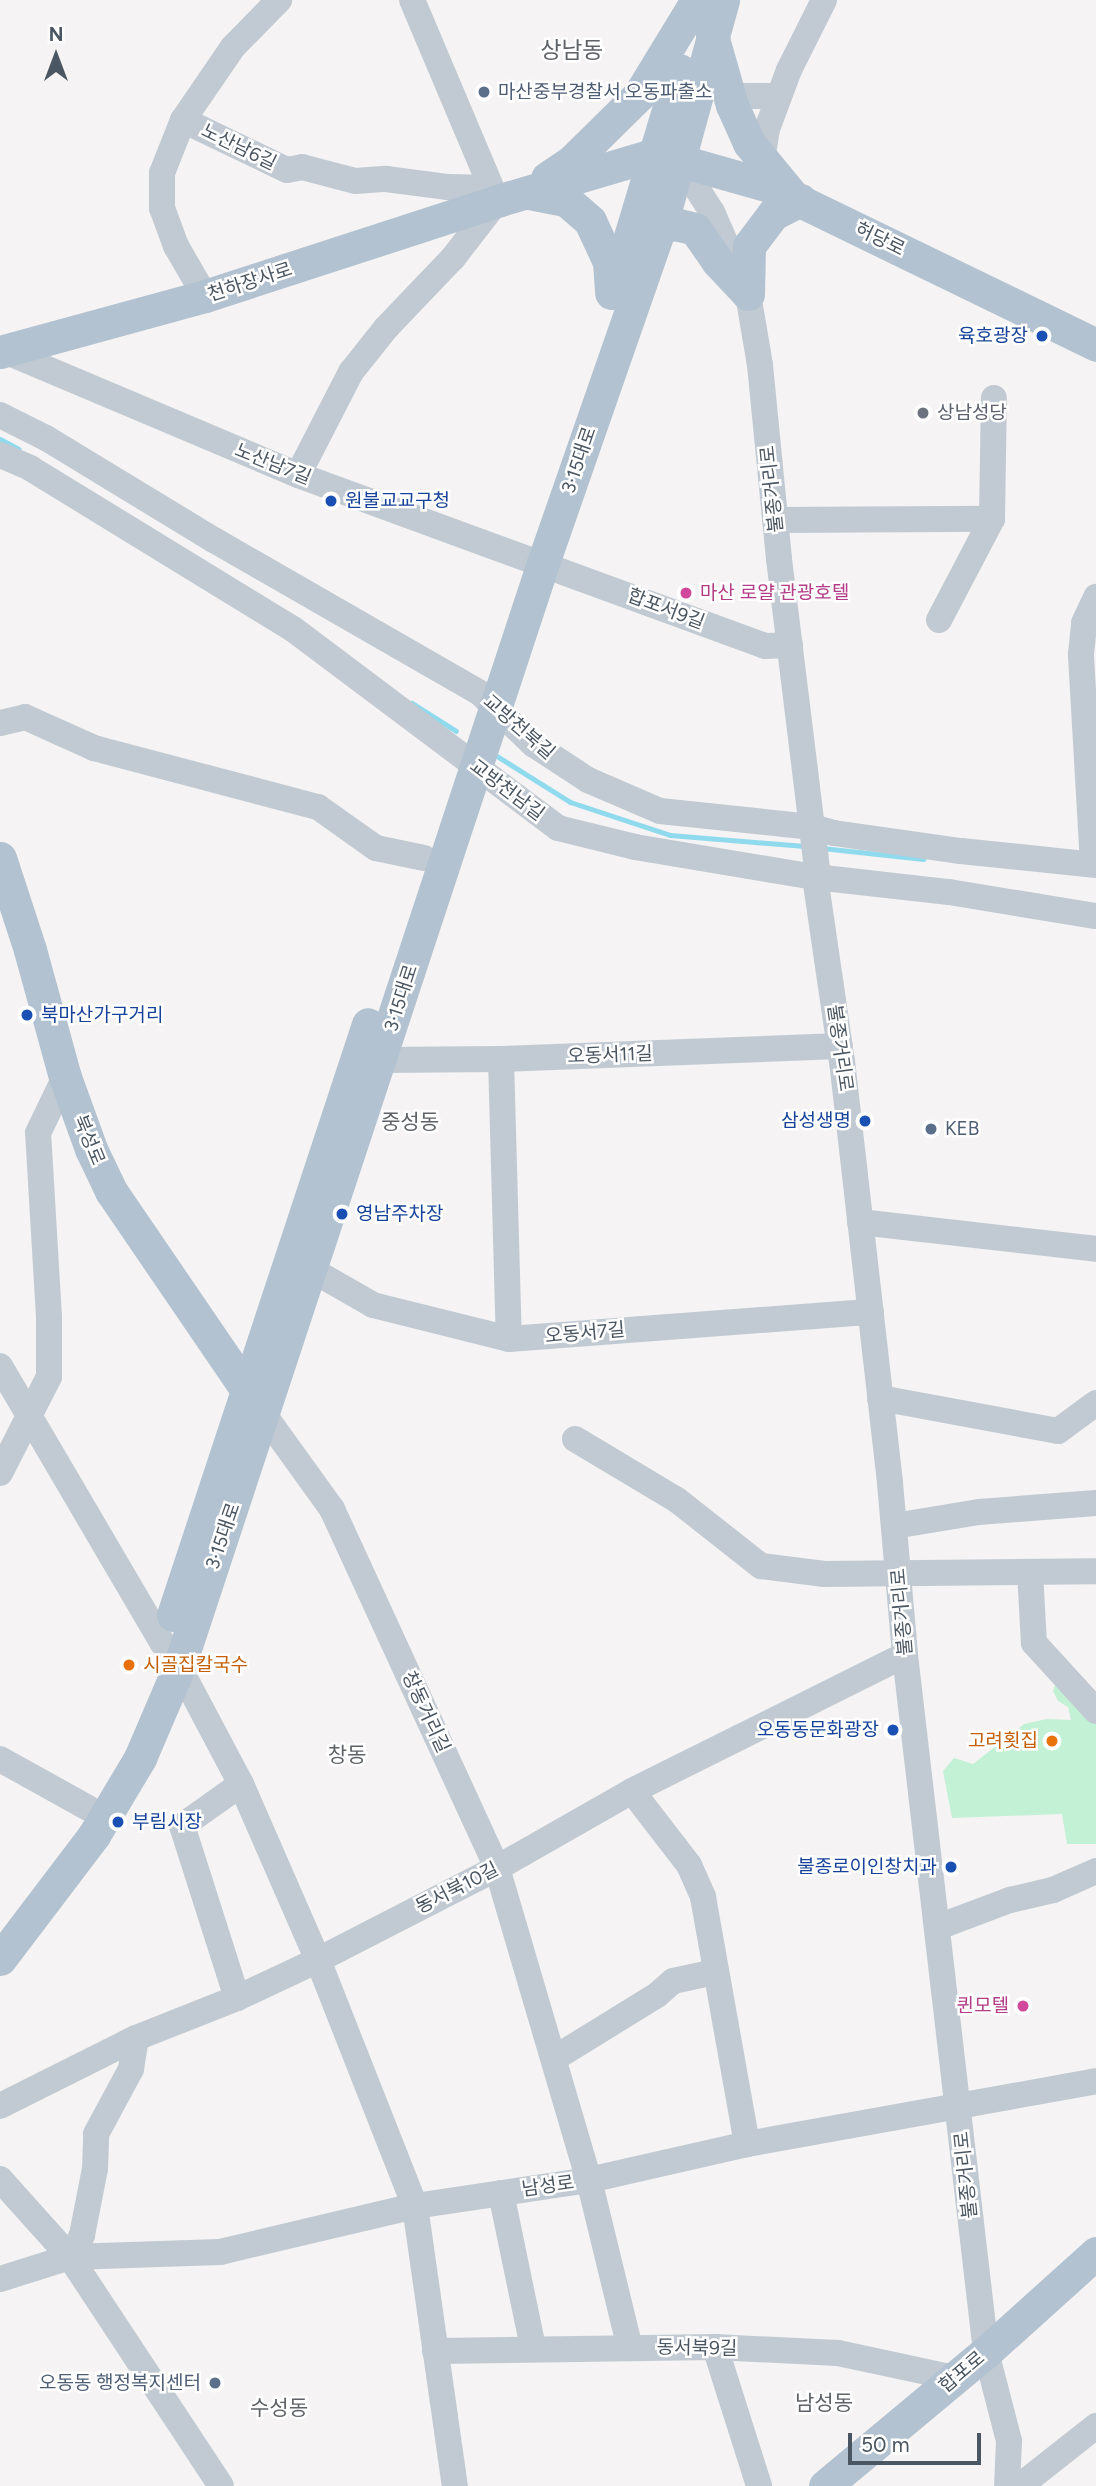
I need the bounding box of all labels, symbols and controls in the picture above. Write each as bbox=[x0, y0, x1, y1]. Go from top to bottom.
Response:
north arrow bbox=[21, 21, 91, 91]
text: N bbox=[49, 23, 63, 46]
district label: 상남동 bbox=[540, 36, 604, 64]
place label: 마산중부경찰서 오동파출소 bbox=[498, 81, 712, 103]
marker: 마산중부경찰서 오동파출소 bbox=[476, 84, 492, 100]
street label: 노산남6길 bbox=[198, 119, 280, 175]
street label: 허당로 bbox=[851, 217, 909, 261]
street label: 천하장사로 bbox=[205, 258, 295, 306]
place label: 육호광장 bbox=[958, 325, 1028, 347]
marker: 육호광장 bbox=[1034, 328, 1050, 344]
place label: 상남성당 bbox=[937, 402, 1007, 424]
marker: 상남성당 bbox=[915, 405, 931, 421]
street label: 3·15대로 bbox=[557, 424, 601, 496]
street label: 노산남7길 bbox=[232, 438, 314, 490]
street label: 불종거리로 bbox=[756, 444, 788, 534]
place label: 원불교교구청 bbox=[345, 490, 450, 512]
marker: 원불교교구청 bbox=[323, 493, 339, 509]
place label: 마산 로얄 관광호텔 bbox=[700, 582, 849, 604]
street label: 합포서9길 bbox=[624, 584, 708, 634]
marker: 마산 로얄 관광호텔 bbox=[678, 585, 694, 601]
street label: 교방천북길 bbox=[479, 690, 559, 764]
street label: 교방천남길 bbox=[465, 755, 549, 825]
street label: 3·15대로 bbox=[380, 962, 422, 1034]
street label: 불종거리로 bbox=[823, 1003, 857, 1093]
place label: 북마산가구거리 bbox=[41, 1004, 163, 1026]
marker: 북마산가구거리 bbox=[19, 1007, 35, 1023]
street label: 오동서11길 bbox=[567, 1042, 653, 1068]
district label: 중성동 bbox=[381, 1109, 439, 1135]
place label: 삼성생명 bbox=[781, 1110, 851, 1132]
street label: 북성로 bbox=[69, 1111, 109, 1169]
marker: 삼성생명 bbox=[857, 1113, 873, 1129]
place label: KEB bbox=[945, 1118, 979, 1140]
marker: KEB bbox=[923, 1121, 939, 1137]
place label: 영남주차장 bbox=[356, 1203, 443, 1225]
marker: 영남주차장 bbox=[334, 1206, 350, 1222]
street label: 오동서7길 bbox=[544, 1318, 626, 1348]
street label: 3·15대로 bbox=[201, 1500, 245, 1572]
street label: 불종거리로 bbox=[887, 1567, 917, 1657]
place label: 시골집칼국수 bbox=[143, 1654, 248, 1676]
marker: 시골집칼국수 bbox=[121, 1657, 137, 1673]
street label: 창동거리길 bbox=[397, 1668, 455, 1756]
place label: 오동동문화광장 bbox=[757, 1719, 879, 1741]
marker: 오동동문화광장 bbox=[885, 1722, 901, 1738]
place label: 고려횟집 bbox=[968, 1730, 1038, 1752]
marker: 고려횟집 bbox=[1044, 1733, 1060, 1749]
district label: 창동 bbox=[328, 1742, 366, 1768]
place label: 부림시장 bbox=[132, 1811, 202, 1833]
marker: 부림시장 bbox=[110, 1814, 126, 1830]
place label: 불종로이인창치과 bbox=[797, 1856, 937, 1878]
street label: 동서북10길 bbox=[412, 1857, 502, 1919]
marker: 불종로이인창치과 bbox=[943, 1859, 959, 1875]
place label: 퀸모텔 bbox=[957, 1995, 1009, 2017]
marker: 퀸모텔 bbox=[1015, 1998, 1031, 2014]
street label: 불종거리로 bbox=[950, 2130, 982, 2220]
street label: 남성로 bbox=[520, 2171, 576, 2201]
street label: 동서북9길 bbox=[656, 2336, 738, 2360]
street label: 합포로 bbox=[935, 2346, 989, 2398]
place label: 오동동 행정복지센터 bbox=[39, 2372, 201, 2394]
marker: 오동동 행정복지센터 bbox=[207, 2375, 223, 2391]
district label: 남성동 bbox=[795, 2390, 853, 2416]
district label: 수성동 bbox=[250, 2395, 308, 2421]
scale bar bbox=[851, 2420, 984, 2464]
text: 50 m bbox=[861, 2432, 910, 2457]

